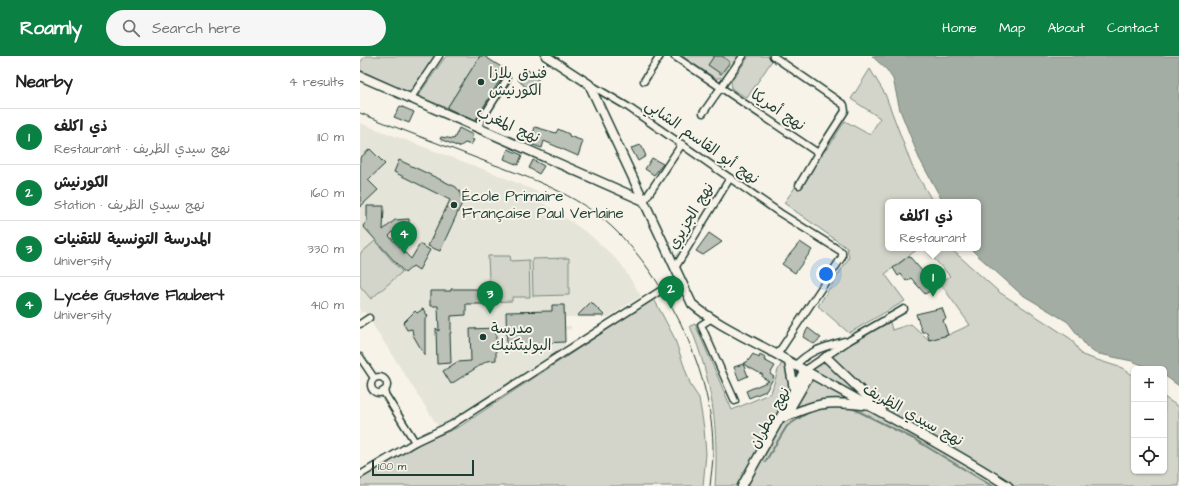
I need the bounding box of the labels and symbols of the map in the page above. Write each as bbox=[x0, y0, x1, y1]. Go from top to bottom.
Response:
place label: فندق بلازا الكورنيش bbox=[489, 63, 547, 101]
marker: فندق بلازا الكورنيش bbox=[476, 77, 486, 87]
street label: نهج أمريكا bbox=[746, 84, 810, 136]
street label: نهج أبو القاسم الشابي bbox=[640, 95, 763, 191]
street label: نهج المغرب bbox=[473, 102, 543, 148]
street label: نهج الجزيري bbox=[663, 179, 719, 253]
place label: École Primaire Française Paul Verlaine bbox=[462, 186, 624, 224]
marker: École Primaire Française Paul Verlaine bbox=[449, 200, 459, 210]
pin: 4 bbox=[391, 221, 417, 254]
your location bbox=[816, 264, 836, 284]
pin: 1 bbox=[920, 264, 946, 297]
pin: 2 bbox=[658, 276, 684, 309]
pin: 3 bbox=[477, 281, 503, 314]
place label: مدرسة البوليتكنيك bbox=[491, 318, 552, 356]
marker: مدرسة البوليتكنيك bbox=[478, 332, 488, 342]
street label: نهج سيدي الظريف bbox=[859, 379, 967, 451]
street label: نهج مطران bbox=[745, 384, 795, 452]
scale bar bbox=[372, 458, 474, 477]

